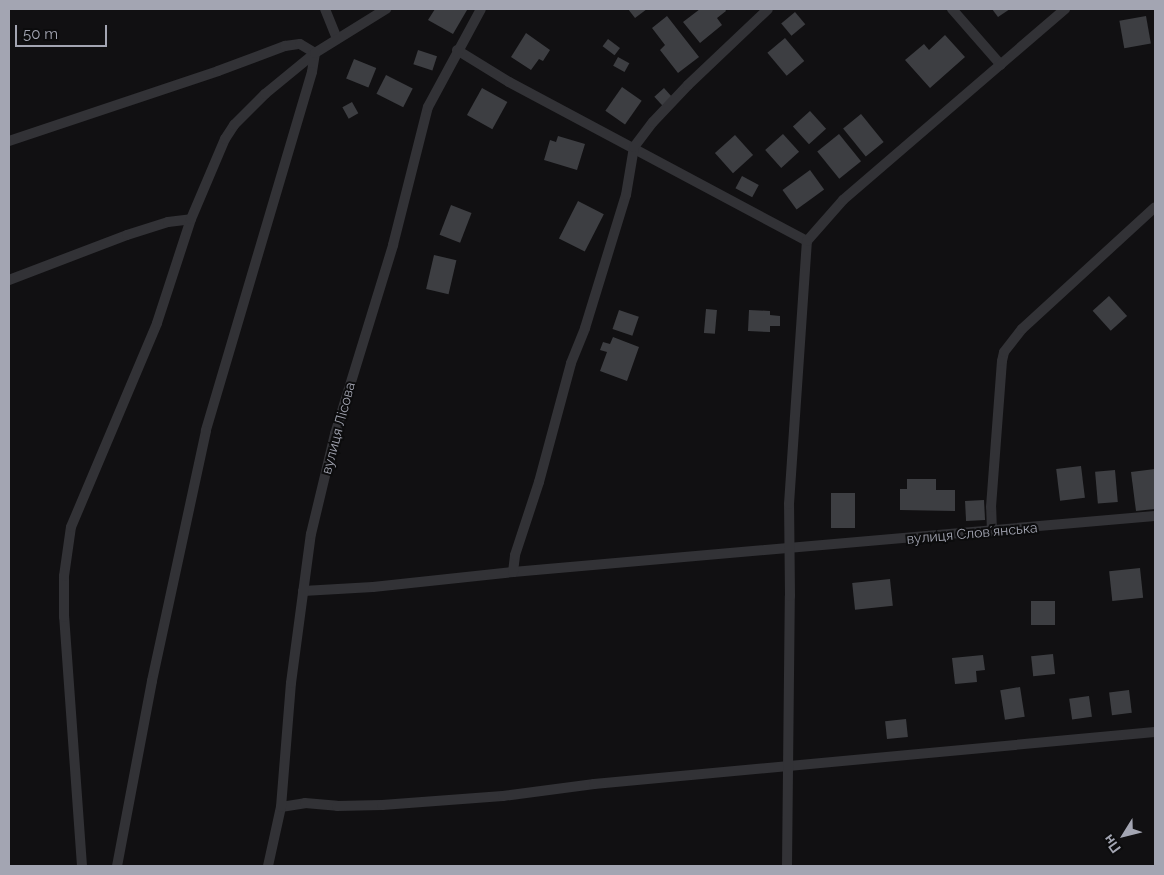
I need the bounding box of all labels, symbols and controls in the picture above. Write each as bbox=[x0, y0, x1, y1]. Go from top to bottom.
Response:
scale bar bbox=[18, 15, 110, 47]
text: 50 m bbox=[23, 25, 58, 43]
street label: вулиця Лісова bbox=[318, 380, 358, 476]
street label: вулиця Словʼянська bbox=[906, 519, 1038, 547]
north arrow bbox=[1099, 810, 1149, 860]
text: Пн bbox=[1100, 832, 1124, 856]

